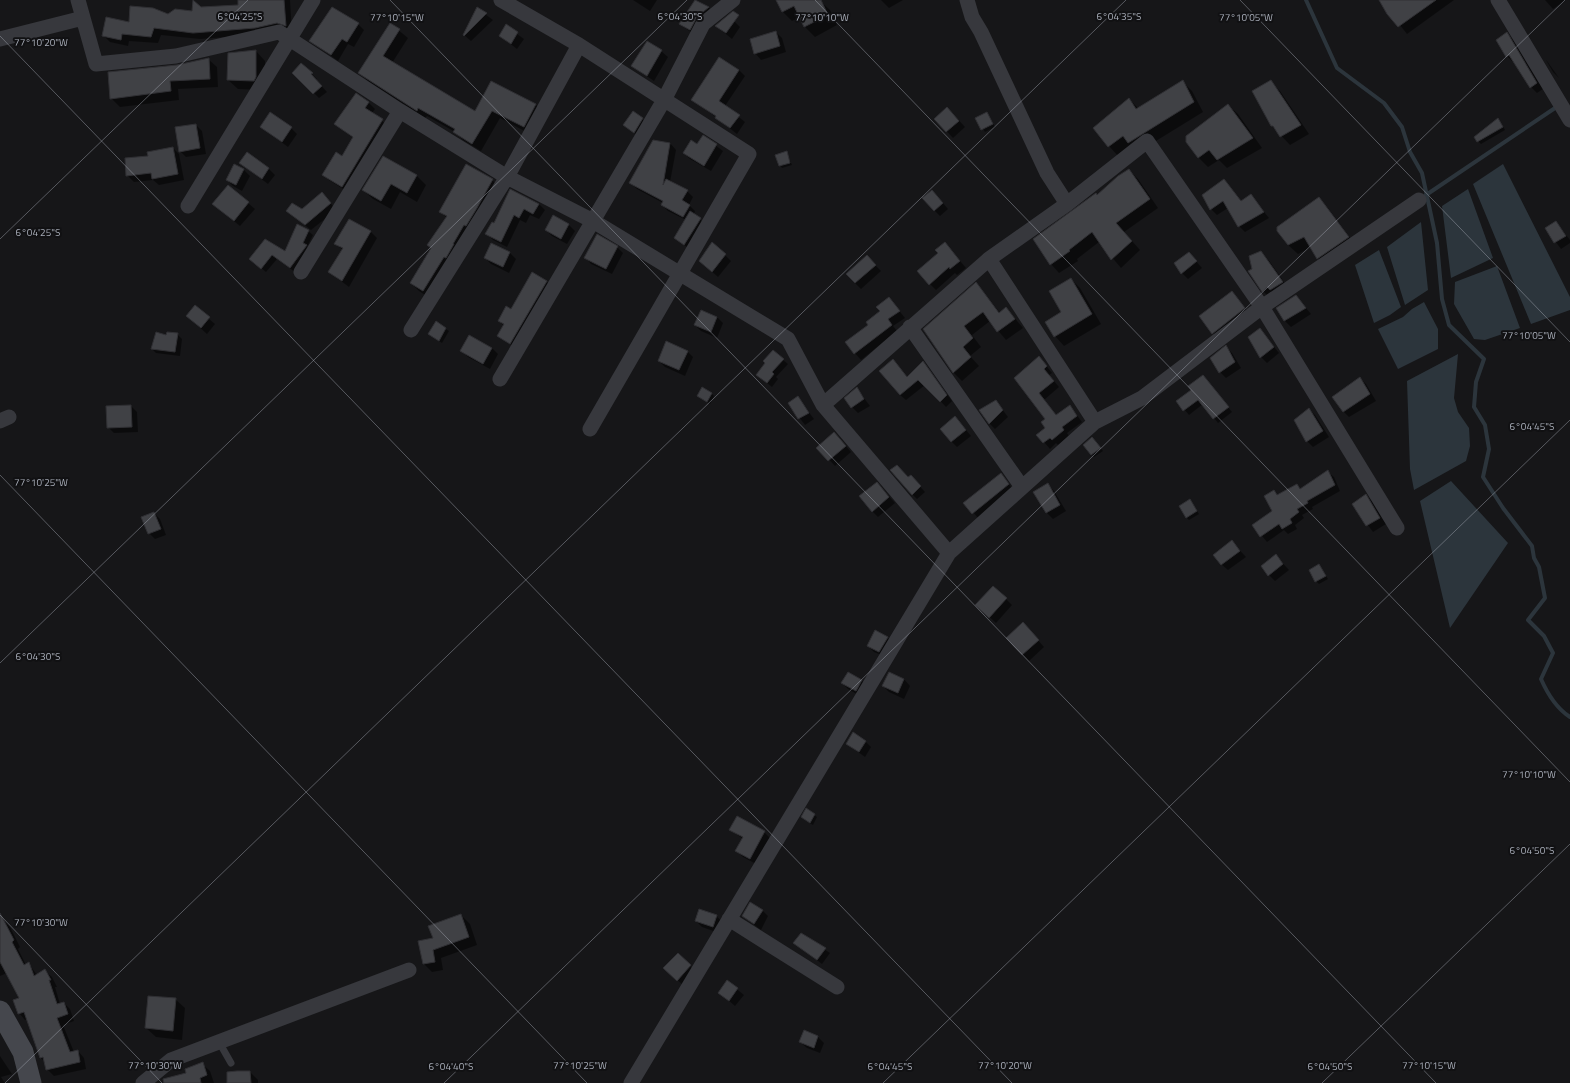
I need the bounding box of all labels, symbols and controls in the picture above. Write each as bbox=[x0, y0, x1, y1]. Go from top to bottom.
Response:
text: 6°04'25"S bbox=[218, 9, 262, 24]
text: 6°04'30"S bbox=[658, 9, 702, 24]
text: 6°04'35"S bbox=[1097, 9, 1141, 24]
text: 77°10'15"W bbox=[370, 10, 424, 25]
text: 77°10'10"W bbox=[795, 10, 849, 25]
text: 77°10'05"W bbox=[1219, 10, 1273, 25]
text: 77°10'20"W bbox=[14, 35, 68, 50]
text: 6°04'25"S bbox=[16, 225, 60, 240]
text: 77°10'05"W bbox=[1502, 328, 1556, 343]
text: 6°04'45"S bbox=[1510, 419, 1554, 434]
text: 77°10'25"W bbox=[14, 475, 68, 490]
text: 6°04'30"S bbox=[16, 649, 60, 664]
text: 77°10'10"W bbox=[1502, 767, 1556, 782]
text: 6°04'50"S bbox=[1510, 843, 1554, 858]
text: 77°10'30"W bbox=[14, 915, 68, 930]
text: 77°10'30"W bbox=[128, 1058, 182, 1073]
text: 77°10'25"W bbox=[553, 1058, 607, 1073]
text: 77°10'20"W bbox=[978, 1058, 1032, 1073]
text: 77°10'15"W bbox=[1402, 1058, 1456, 1073]
text: 6°04'40"S bbox=[429, 1059, 473, 1074]
text: 6°04'45"S bbox=[868, 1059, 912, 1074]
text: 6°04'50"S bbox=[1308, 1059, 1352, 1074]

